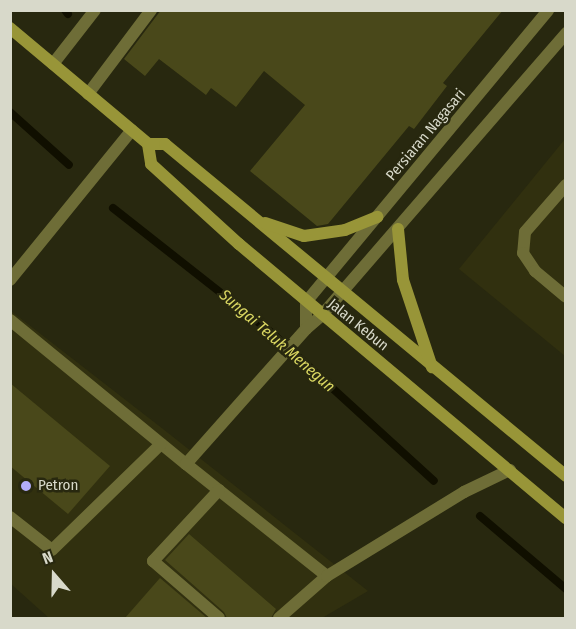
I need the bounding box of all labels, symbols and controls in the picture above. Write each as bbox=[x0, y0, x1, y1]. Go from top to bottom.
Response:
street label: Persiaran Nagasari bbox=[383, 86, 469, 184]
water label: Sungai Teluk Menegun bbox=[215, 286, 339, 396]
street label: Jalan Kebun bbox=[324, 295, 392, 355]
place label: Petron bbox=[38, 477, 78, 495]
marker: Petron bbox=[19, 479, 33, 493]
north arrow bbox=[24, 545, 84, 605]
text: N bbox=[40, 547, 55, 568]

